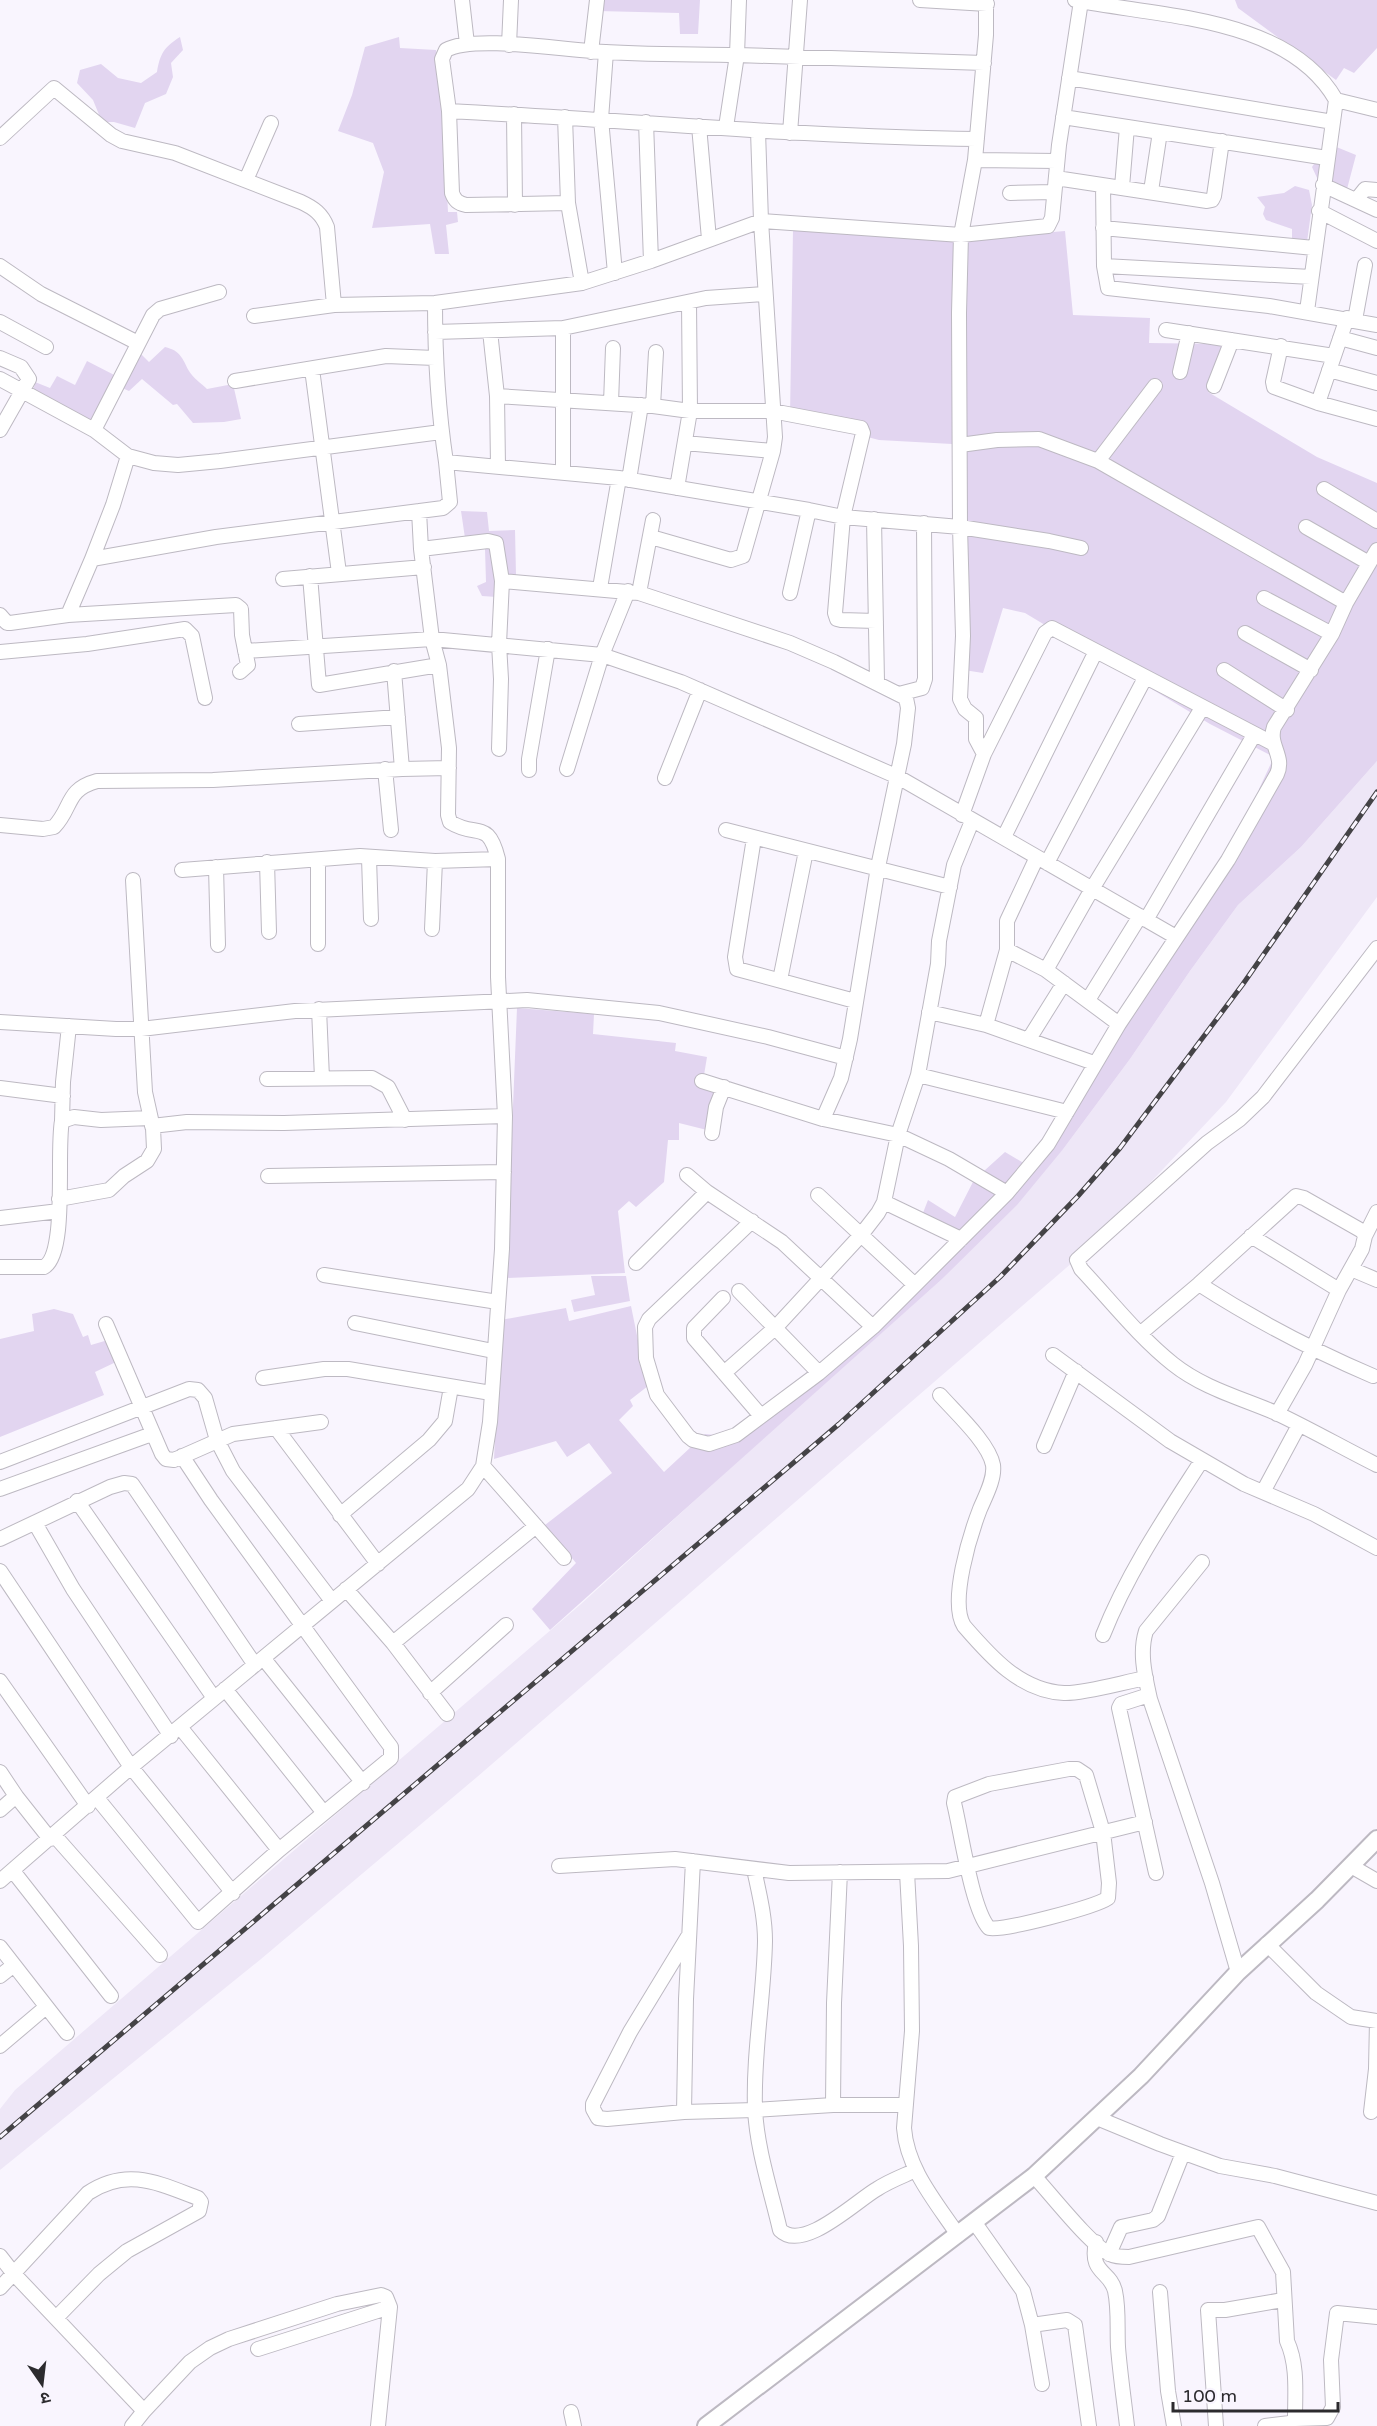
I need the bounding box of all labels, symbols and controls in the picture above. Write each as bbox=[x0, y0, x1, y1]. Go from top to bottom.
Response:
north arrow bbox=[12, 2354, 72, 2414]
scale bar bbox=[1173, 2375, 1338, 2413]
text: 100 m bbox=[1182, 2385, 1237, 2407]
text: उ bbox=[38, 2387, 52, 2409]

